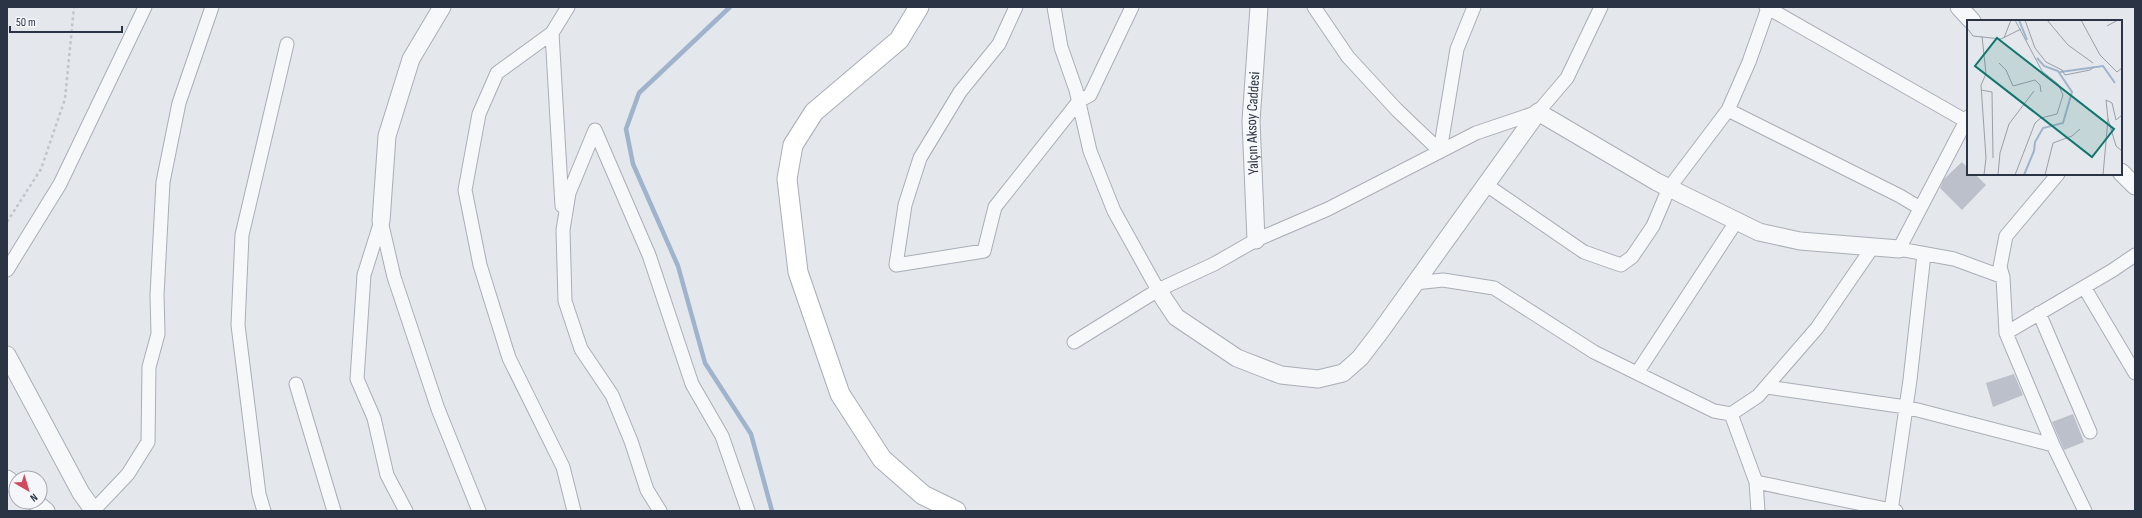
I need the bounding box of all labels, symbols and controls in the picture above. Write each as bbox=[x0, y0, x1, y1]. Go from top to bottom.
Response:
scale bar bbox=[10, 8, 122, 34]
text: 50 m bbox=[16, 15, 36, 30]
inset map bbox=[1967, 20, 2122, 175]
street label: Yalçın Aksoy Caddesi bbox=[1241, 71, 1264, 175]
north arrow bbox=[8, 470, 48, 510]
text: N bbox=[27, 491, 40, 504]

